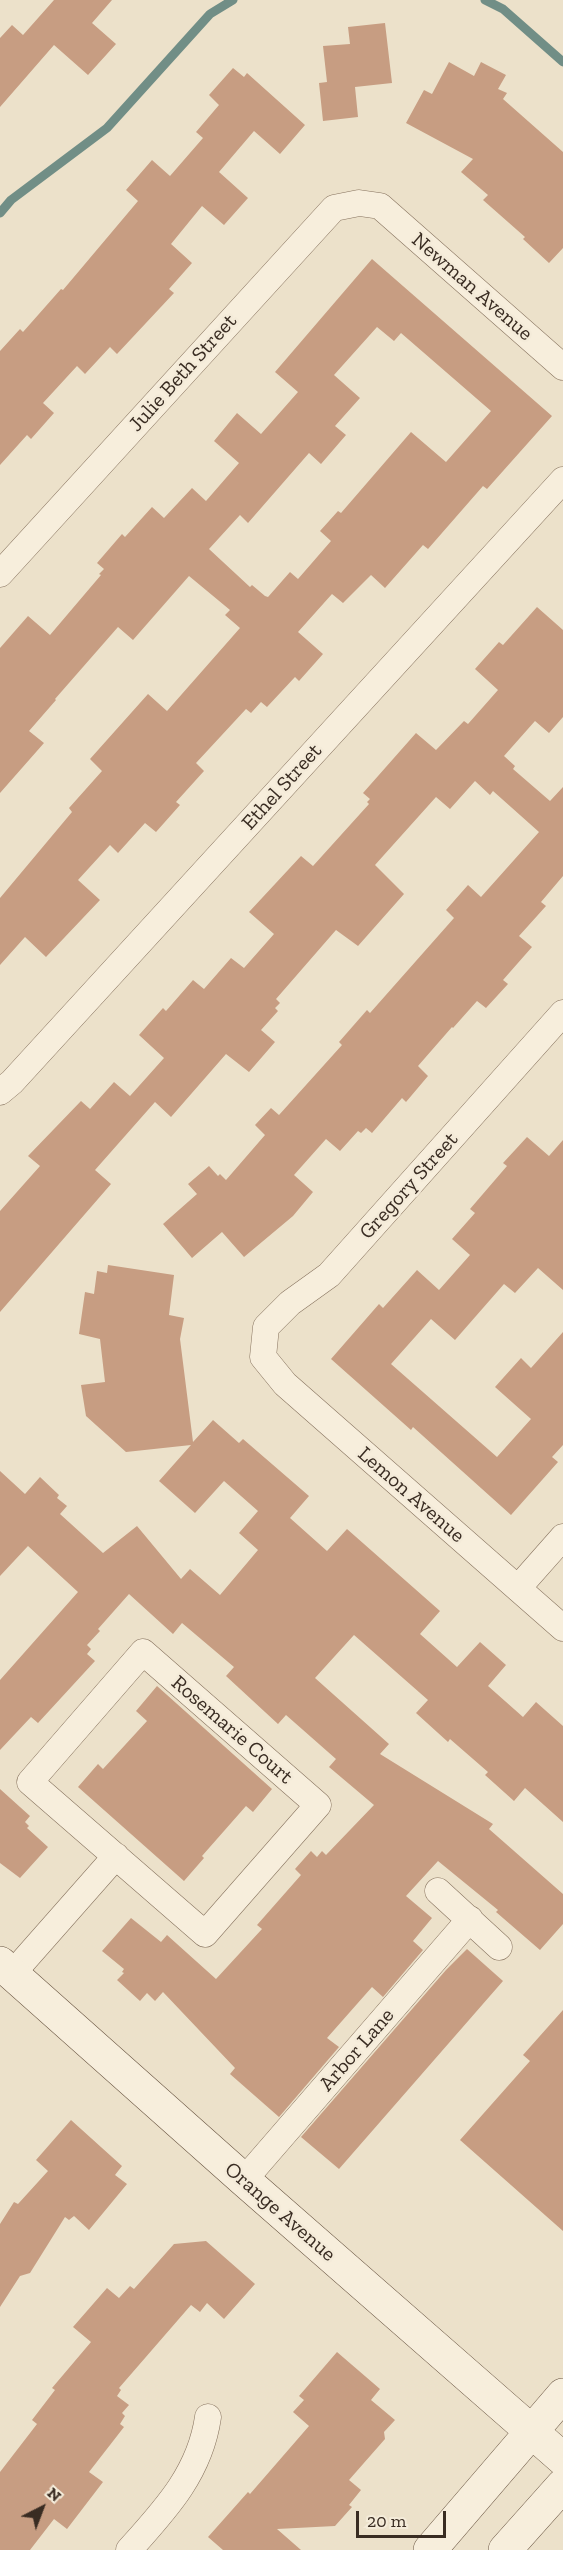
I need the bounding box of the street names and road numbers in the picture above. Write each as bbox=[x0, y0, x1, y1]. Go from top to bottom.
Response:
street label: Newman Avenue bbox=[406, 227, 538, 347]
street label: Julie Beth Street bbox=[124, 309, 242, 437]
street label: Ethel Street bbox=[237, 739, 327, 835]
street label: Gregory Street bbox=[354, 1127, 464, 1245]
street label: Lemon Avenue bbox=[352, 1442, 470, 1548]
street label: Rosemarie Court bbox=[166, 1670, 298, 1790]
street label: Arbor Lane bbox=[314, 2003, 400, 2097]
street label: Orange Avenue bbox=[219, 2157, 341, 2267]

